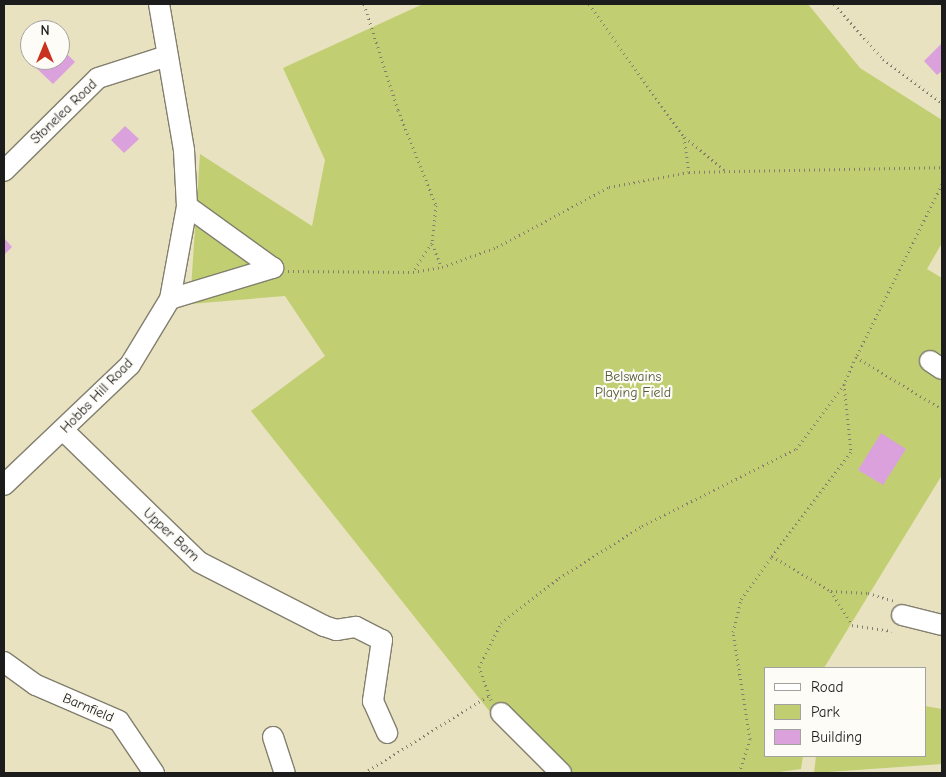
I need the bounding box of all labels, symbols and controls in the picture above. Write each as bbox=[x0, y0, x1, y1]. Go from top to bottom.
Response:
north arrow bbox=[20, 20, 70, 70]
text: N bbox=[40, 22, 50, 39]
street label: Stonelea Road bbox=[27, 76, 101, 148]
street label: Hobbs Hill Road bbox=[57, 355, 137, 437]
park label: Belswains Playing Field bbox=[595, 369, 671, 402]
street label: Upper Barn bbox=[139, 505, 203, 565]
legend bbox=[764, 667, 926, 757]
text: Road bbox=[811, 678, 843, 696]
street label: Barnfield bbox=[60, 690, 116, 726]
text: Park bbox=[811, 703, 840, 721]
text: Building bbox=[811, 728, 862, 746]

